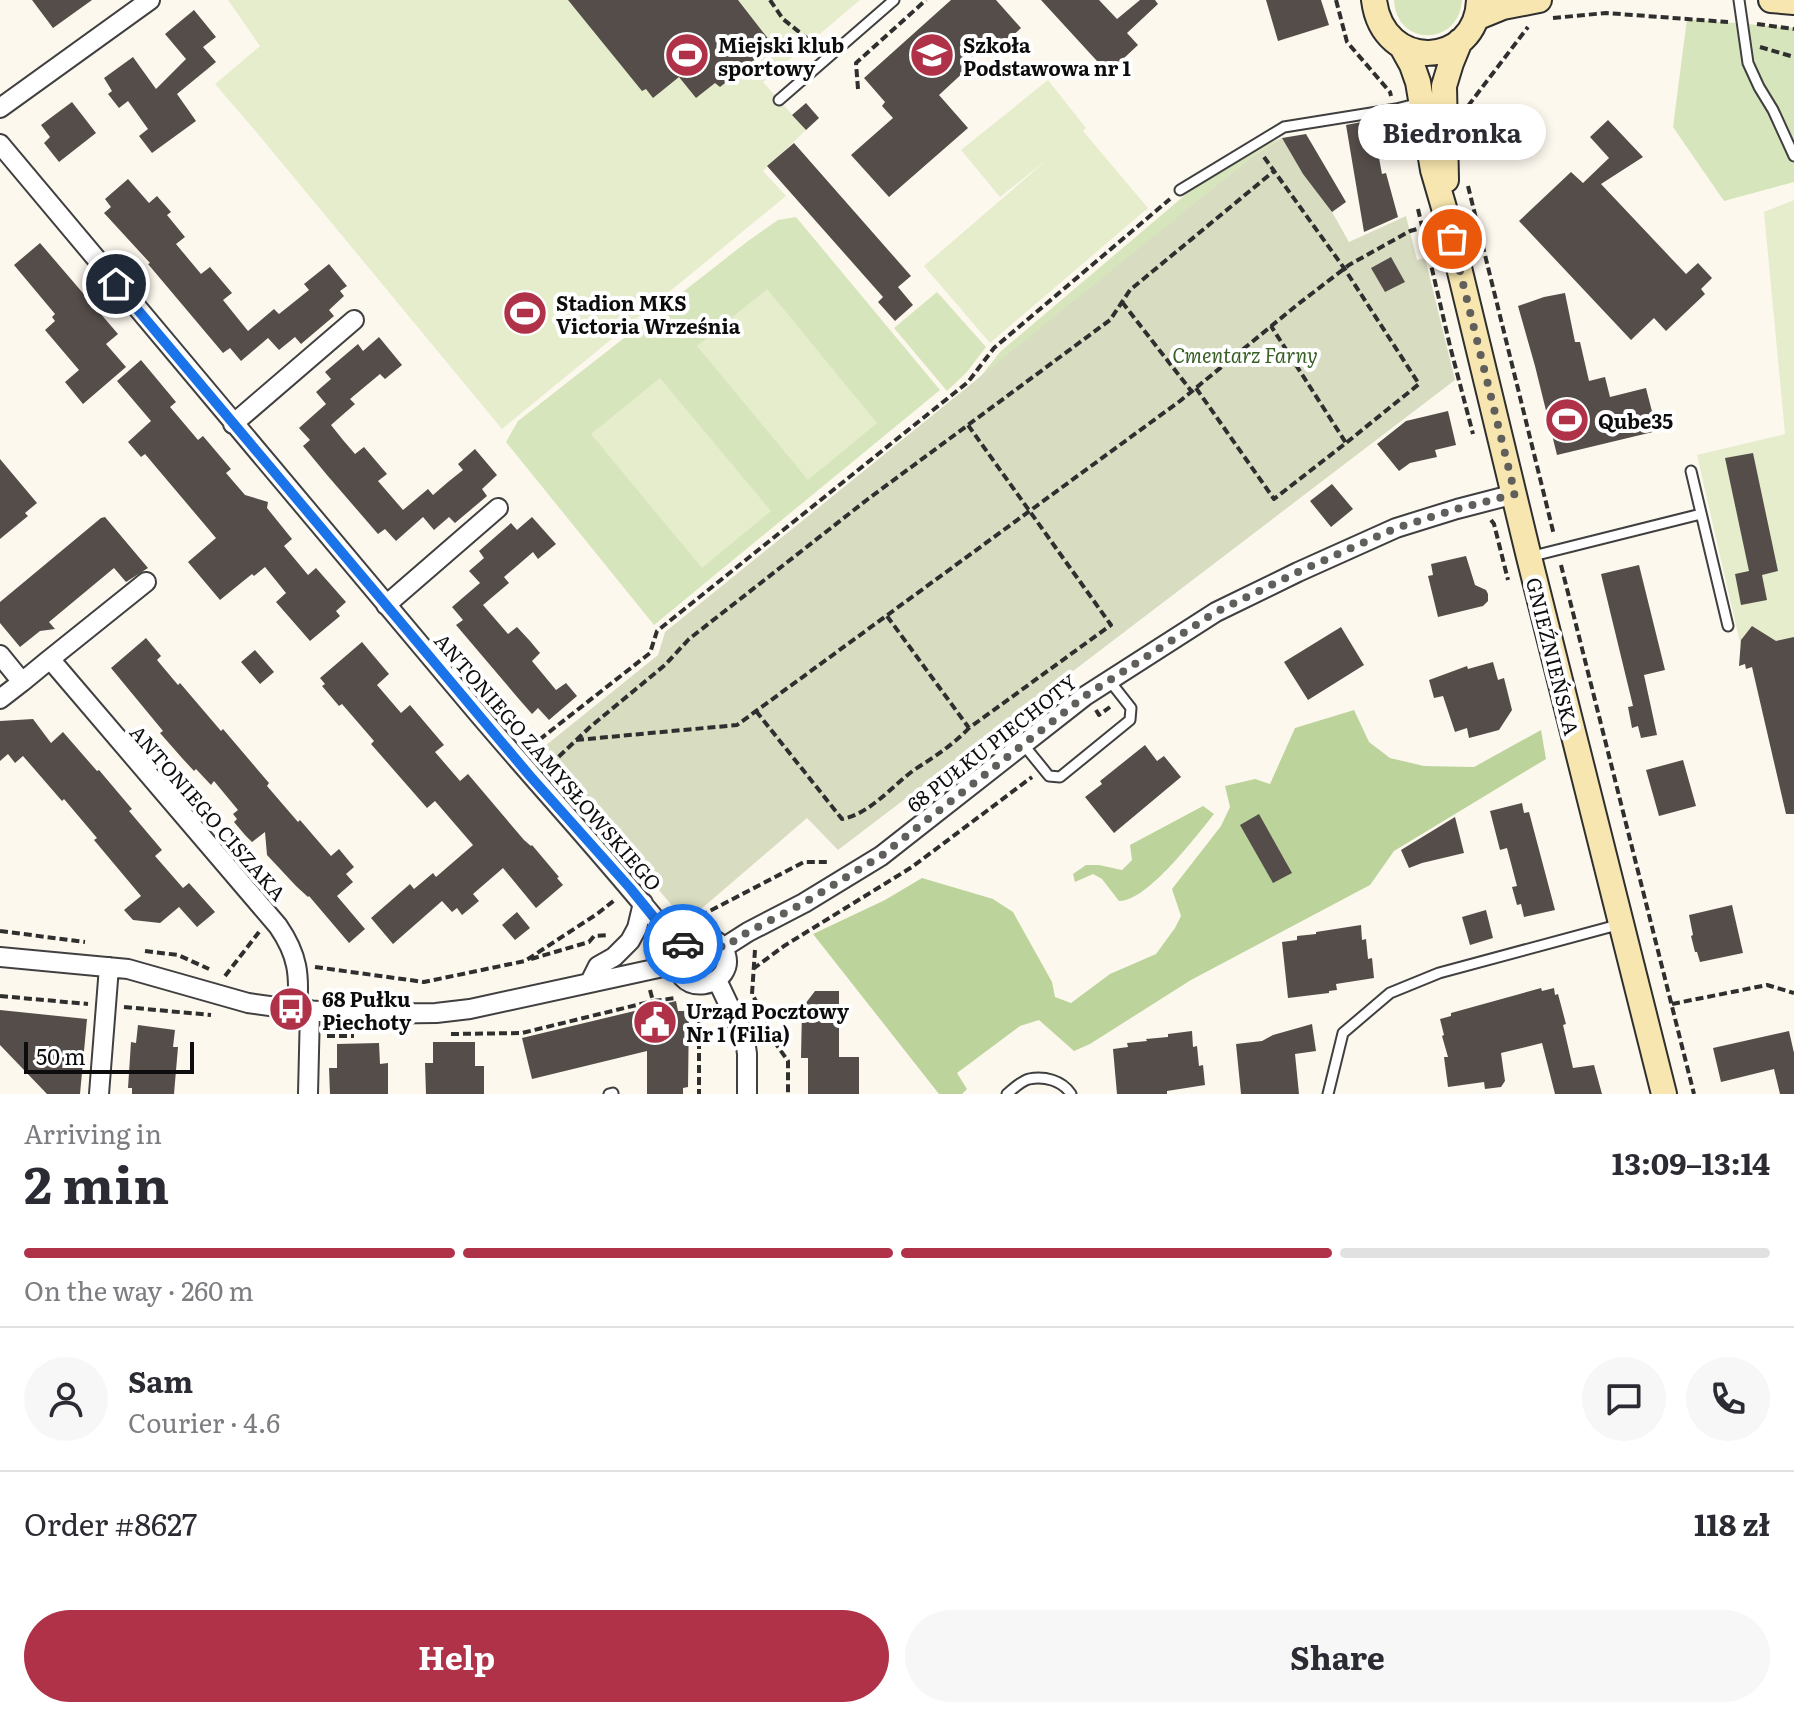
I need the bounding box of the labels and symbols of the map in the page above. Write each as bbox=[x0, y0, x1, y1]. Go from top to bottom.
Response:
place label: Miejski klub sportowy bbox=[718, 29, 844, 82]
place label: Szkoła Podstawowa nr 1 bbox=[963, 29, 1131, 82]
sports icon: Miejski klub sportowy bbox=[663, 31, 711, 79]
school or university icon: Szkoła Podstawowa nr 1 bbox=[908, 31, 956, 79]
callout: Biedronka bbox=[1358, 103, 1546, 159]
pin bbox=[1418, 205, 1486, 273]
pin bbox=[82, 250, 150, 318]
place label: Stadion MKS Victoria Września bbox=[556, 287, 741, 340]
sports icon: Stadion MKS Victoria Września bbox=[501, 289, 549, 337]
park label: Cmentarz Farny bbox=[1172, 339, 1318, 369]
sports icon: Qube35 bbox=[1543, 396, 1591, 444]
place label: Qube35 bbox=[1598, 405, 1673, 435]
street label: GNIEŹNIEŃSKA bbox=[1520, 574, 1588, 738]
street label: ANTONIEGO ZAMYSŁOWSKIEGO bbox=[428, 625, 670, 897]
street label: 68 PUŁKU PIECHOTY bbox=[899, 666, 1083, 818]
street label: ANTONIEGO CISZAKA bbox=[124, 717, 294, 907]
courier bbox=[643, 904, 723, 984]
place label: 68 Pułku Piechoty bbox=[322, 983, 412, 1036]
bus stop icon: 68 Pułku Piechoty bbox=[267, 985, 315, 1033]
place label: Urząd Pocztowy Nr 1 (Filia) bbox=[686, 995, 850, 1048]
public building icon: Urząd Pocztowy Nr 1 (Filia) bbox=[631, 998, 679, 1046]
scale bar bbox=[24, 1038, 194, 1074]

